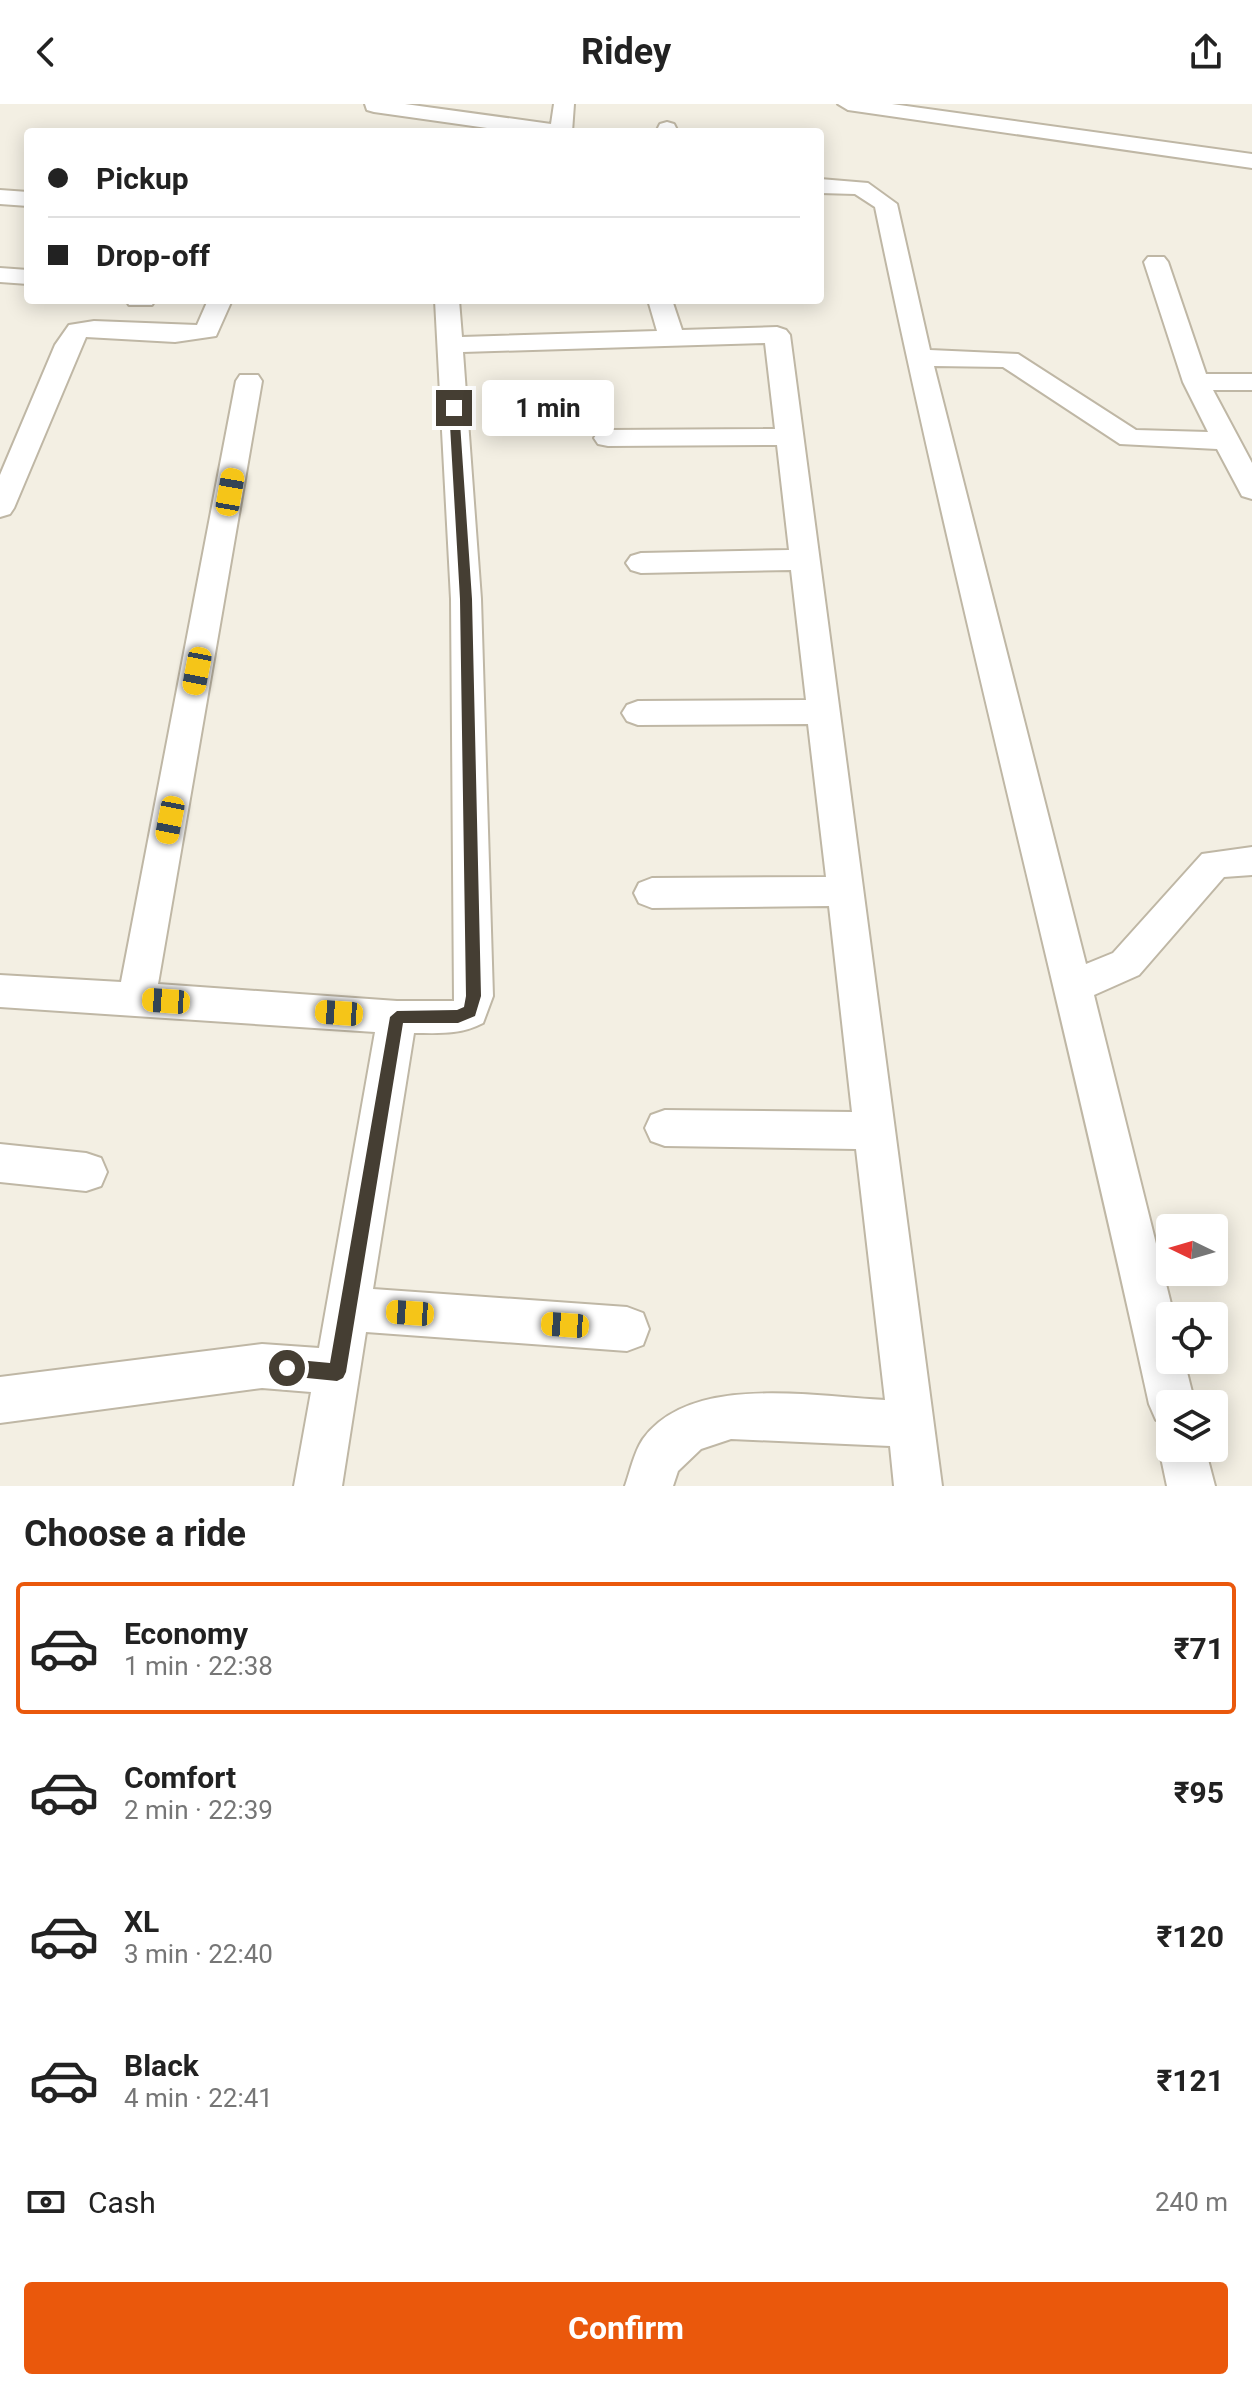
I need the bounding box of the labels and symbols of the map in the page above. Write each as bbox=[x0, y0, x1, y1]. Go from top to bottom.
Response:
callout: 1 min bbox=[482, 380, 614, 436]
route end bbox=[436, 390, 472, 426]
car bbox=[214, 466, 246, 518]
car bbox=[181, 645, 213, 697]
car bbox=[154, 794, 186, 846]
car bbox=[141, 987, 191, 1015]
car bbox=[314, 999, 364, 1027]
north arrow bbox=[1156, 1214, 1228, 1286]
car bbox=[385, 1299, 435, 1327]
car bbox=[540, 1311, 590, 1339]
route start bbox=[269, 1350, 305, 1386]

